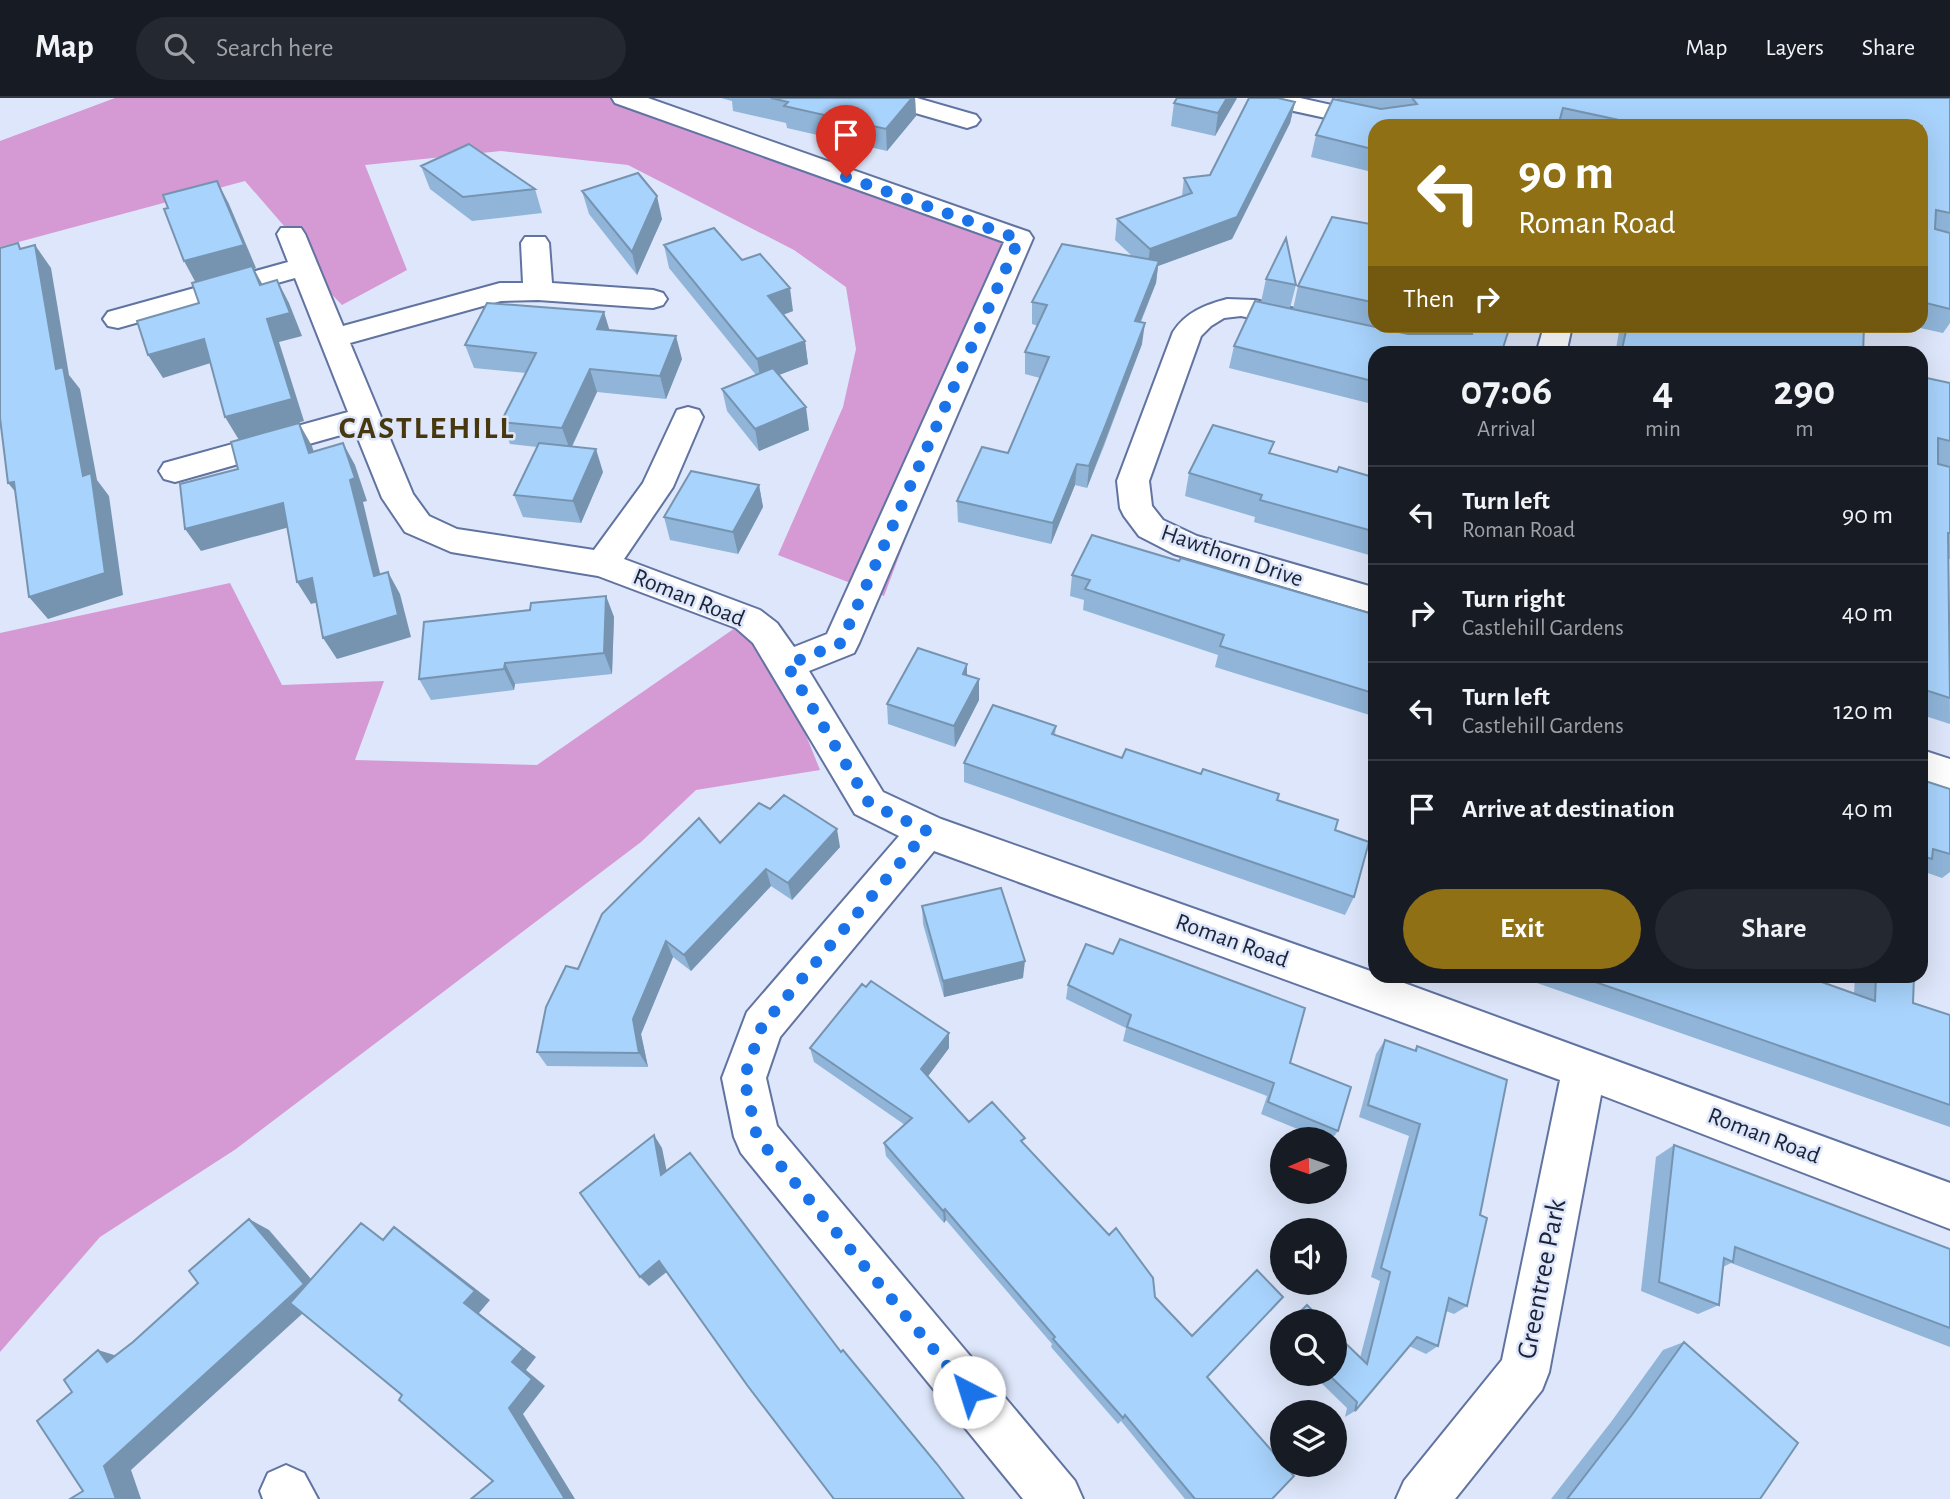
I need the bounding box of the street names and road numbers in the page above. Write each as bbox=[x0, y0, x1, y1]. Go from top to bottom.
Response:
street label: Hawthorn Drive bbox=[1158, 520, 1306, 592]
street label: Roman Road bbox=[630, 565, 748, 631]
street label: Roman Road bbox=[1172, 910, 1292, 972]
street label: Roman Road bbox=[1705, 1104, 1823, 1168]
street label: Greentree Park bbox=[1513, 1196, 1571, 1361]

